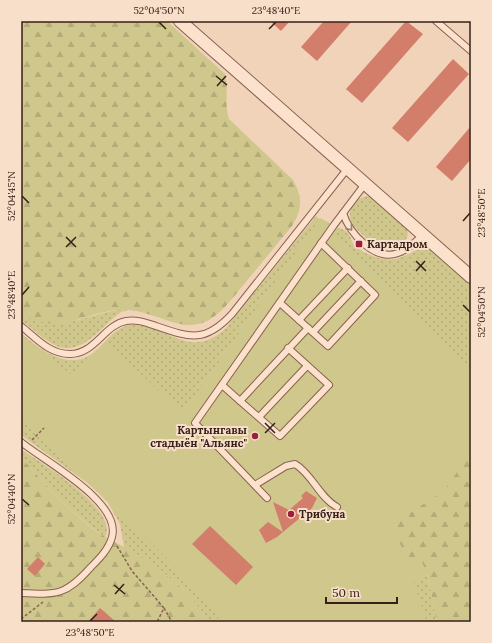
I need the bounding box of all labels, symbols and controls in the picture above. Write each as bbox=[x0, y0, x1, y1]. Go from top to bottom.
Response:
text: 52°04'50"N bbox=[133, 4, 185, 17]
text: 23°48'40"E bbox=[252, 4, 300, 17]
text: 52°04'45"N bbox=[5, 171, 18, 221]
text: 23°48'50"E bbox=[475, 189, 488, 237]
one-way arrow bbox=[346, 224, 353, 231]
place label: Картадром bbox=[367, 237, 428, 251]
marker: Картадром bbox=[354, 239, 364, 249]
text: 23°48'40"E bbox=[5, 271, 18, 319]
text: 52°04'50"N bbox=[475, 286, 488, 338]
place label: Картынгавы стадыён "Альянс" bbox=[150, 423, 247, 450]
marker: Картынгавы стадыён "Альянс" bbox=[250, 431, 260, 441]
text: 52°04'40"N bbox=[5, 473, 18, 524]
place label: Трибуна bbox=[299, 507, 346, 521]
marker: Трибуна bbox=[286, 509, 296, 519]
scale bar bbox=[326, 579, 397, 605]
text: 50 m bbox=[332, 585, 360, 600]
text: 23°48'50"E bbox=[66, 626, 114, 639]

